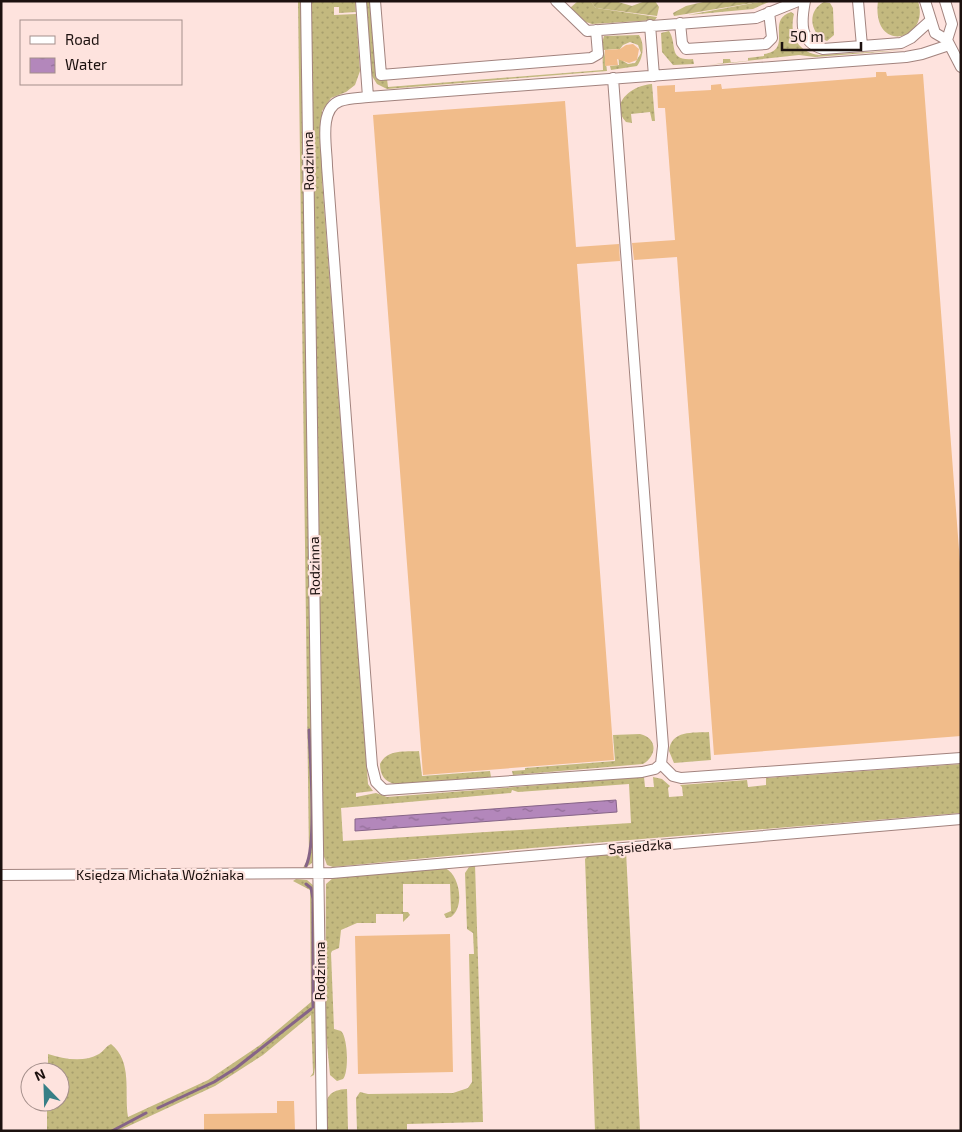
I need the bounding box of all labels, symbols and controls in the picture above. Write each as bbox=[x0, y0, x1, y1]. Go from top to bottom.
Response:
legend bbox=[20, 20, 182, 85]
scale bar bbox=[782, 20, 861, 52]
text: 50 m bbox=[790, 27, 824, 45]
text: Road bbox=[65, 30, 100, 48]
text: Water bbox=[65, 55, 107, 73]
street label: Rodzinna bbox=[299, 131, 317, 191]
street label: Rodzinna bbox=[305, 536, 323, 596]
street label: Sąsiedzka bbox=[608, 835, 672, 857]
street label: Księdza Michała Woźniaka bbox=[76, 866, 244, 883]
street label: Rodzinna bbox=[311, 941, 328, 1001]
north arrow bbox=[20, 1062, 70, 1112]
text: N bbox=[32, 1065, 48, 1084]

